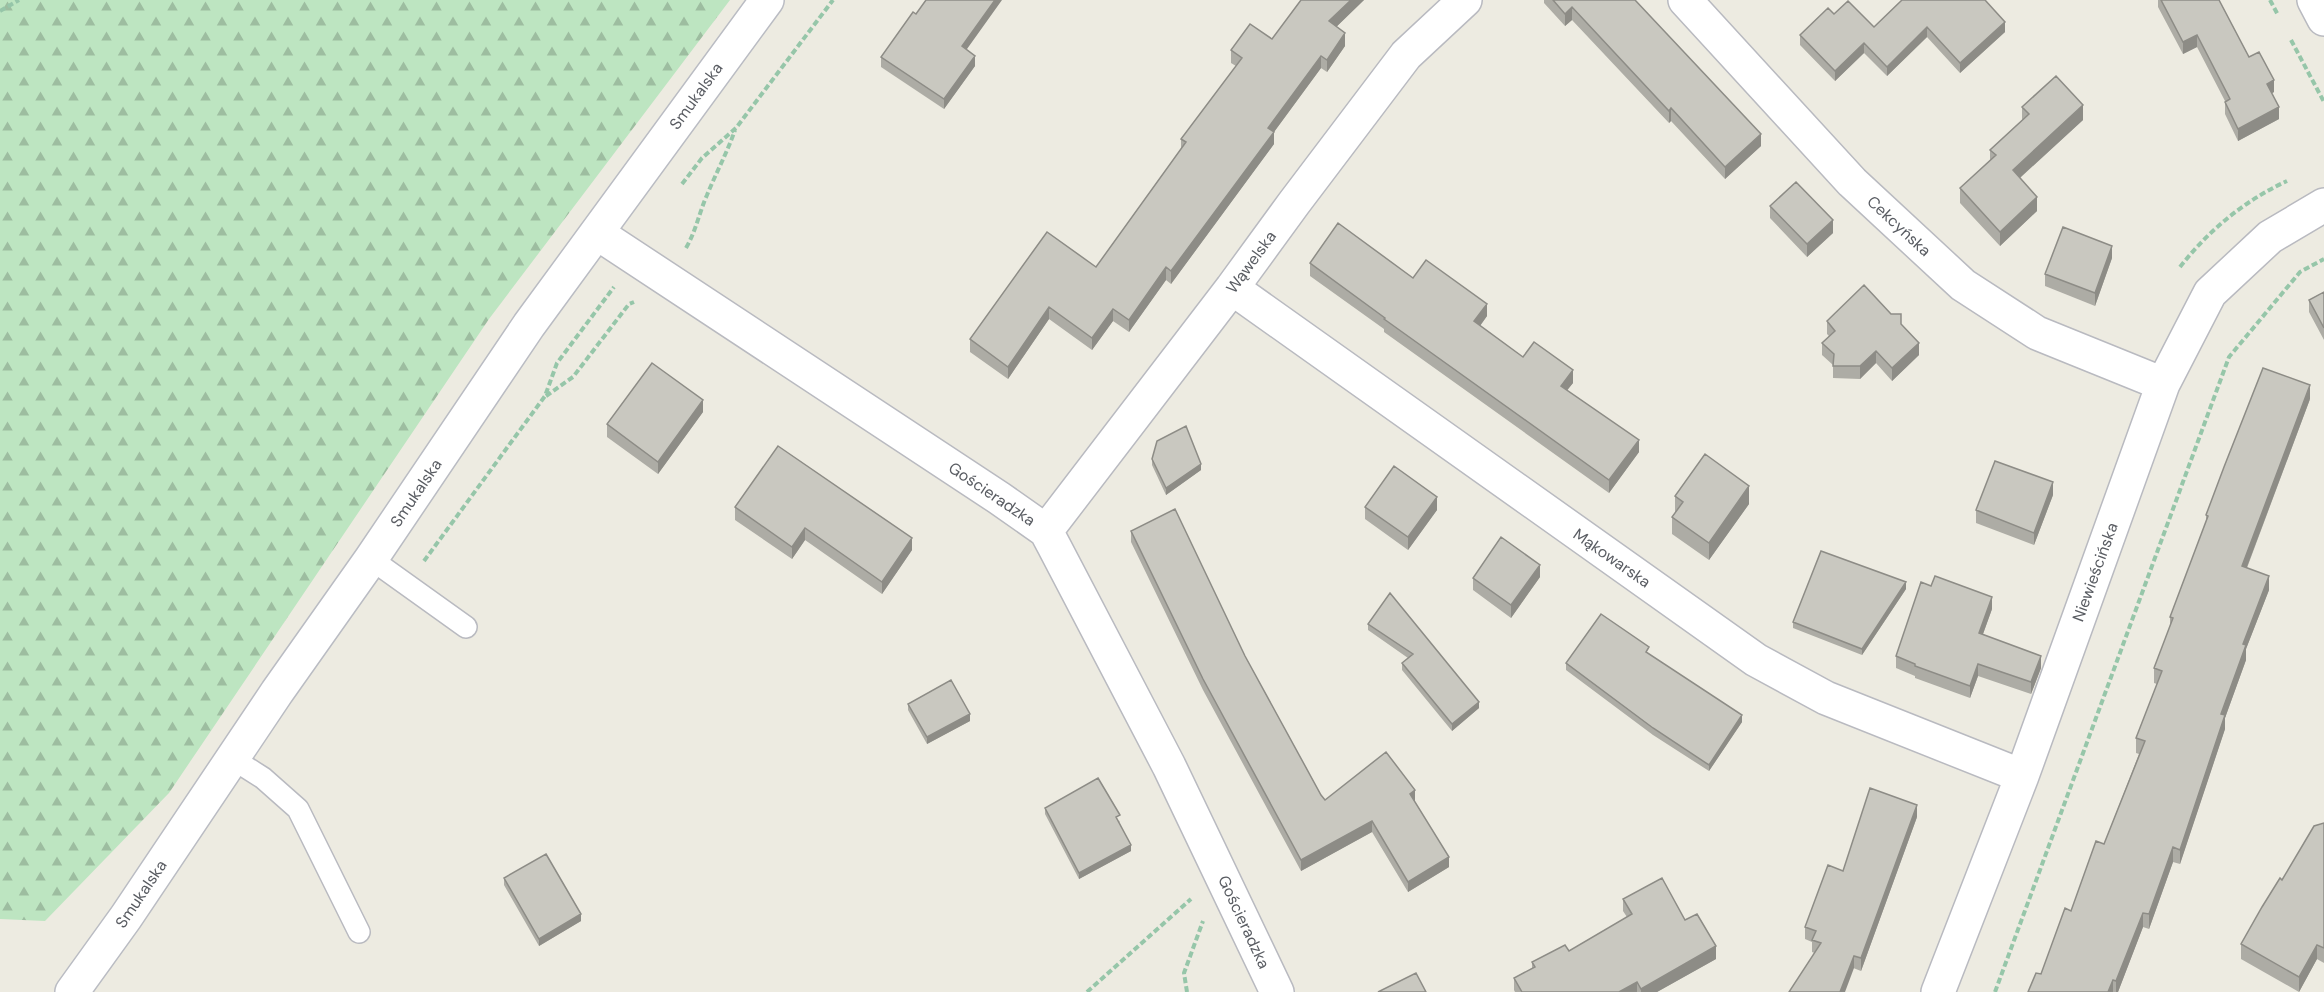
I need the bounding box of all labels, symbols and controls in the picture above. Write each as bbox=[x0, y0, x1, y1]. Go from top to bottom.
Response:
street label: Smukalska bbox=[665, 58, 727, 134]
street label: Cekcyńska bbox=[1863, 191, 1935, 261]
street label: Wąwelska bbox=[1221, 226, 1281, 298]
street label: Smukalska bbox=[386, 455, 446, 531]
street label: Gościeradzka bbox=[945, 457, 1039, 531]
street label: Niewieścińska bbox=[2067, 520, 2123, 624]
street label: Mąkowarska bbox=[1569, 524, 1655, 592]
street label: Smukalska bbox=[111, 856, 171, 932]
street label: Gościeradzka bbox=[1213, 872, 1275, 972]

